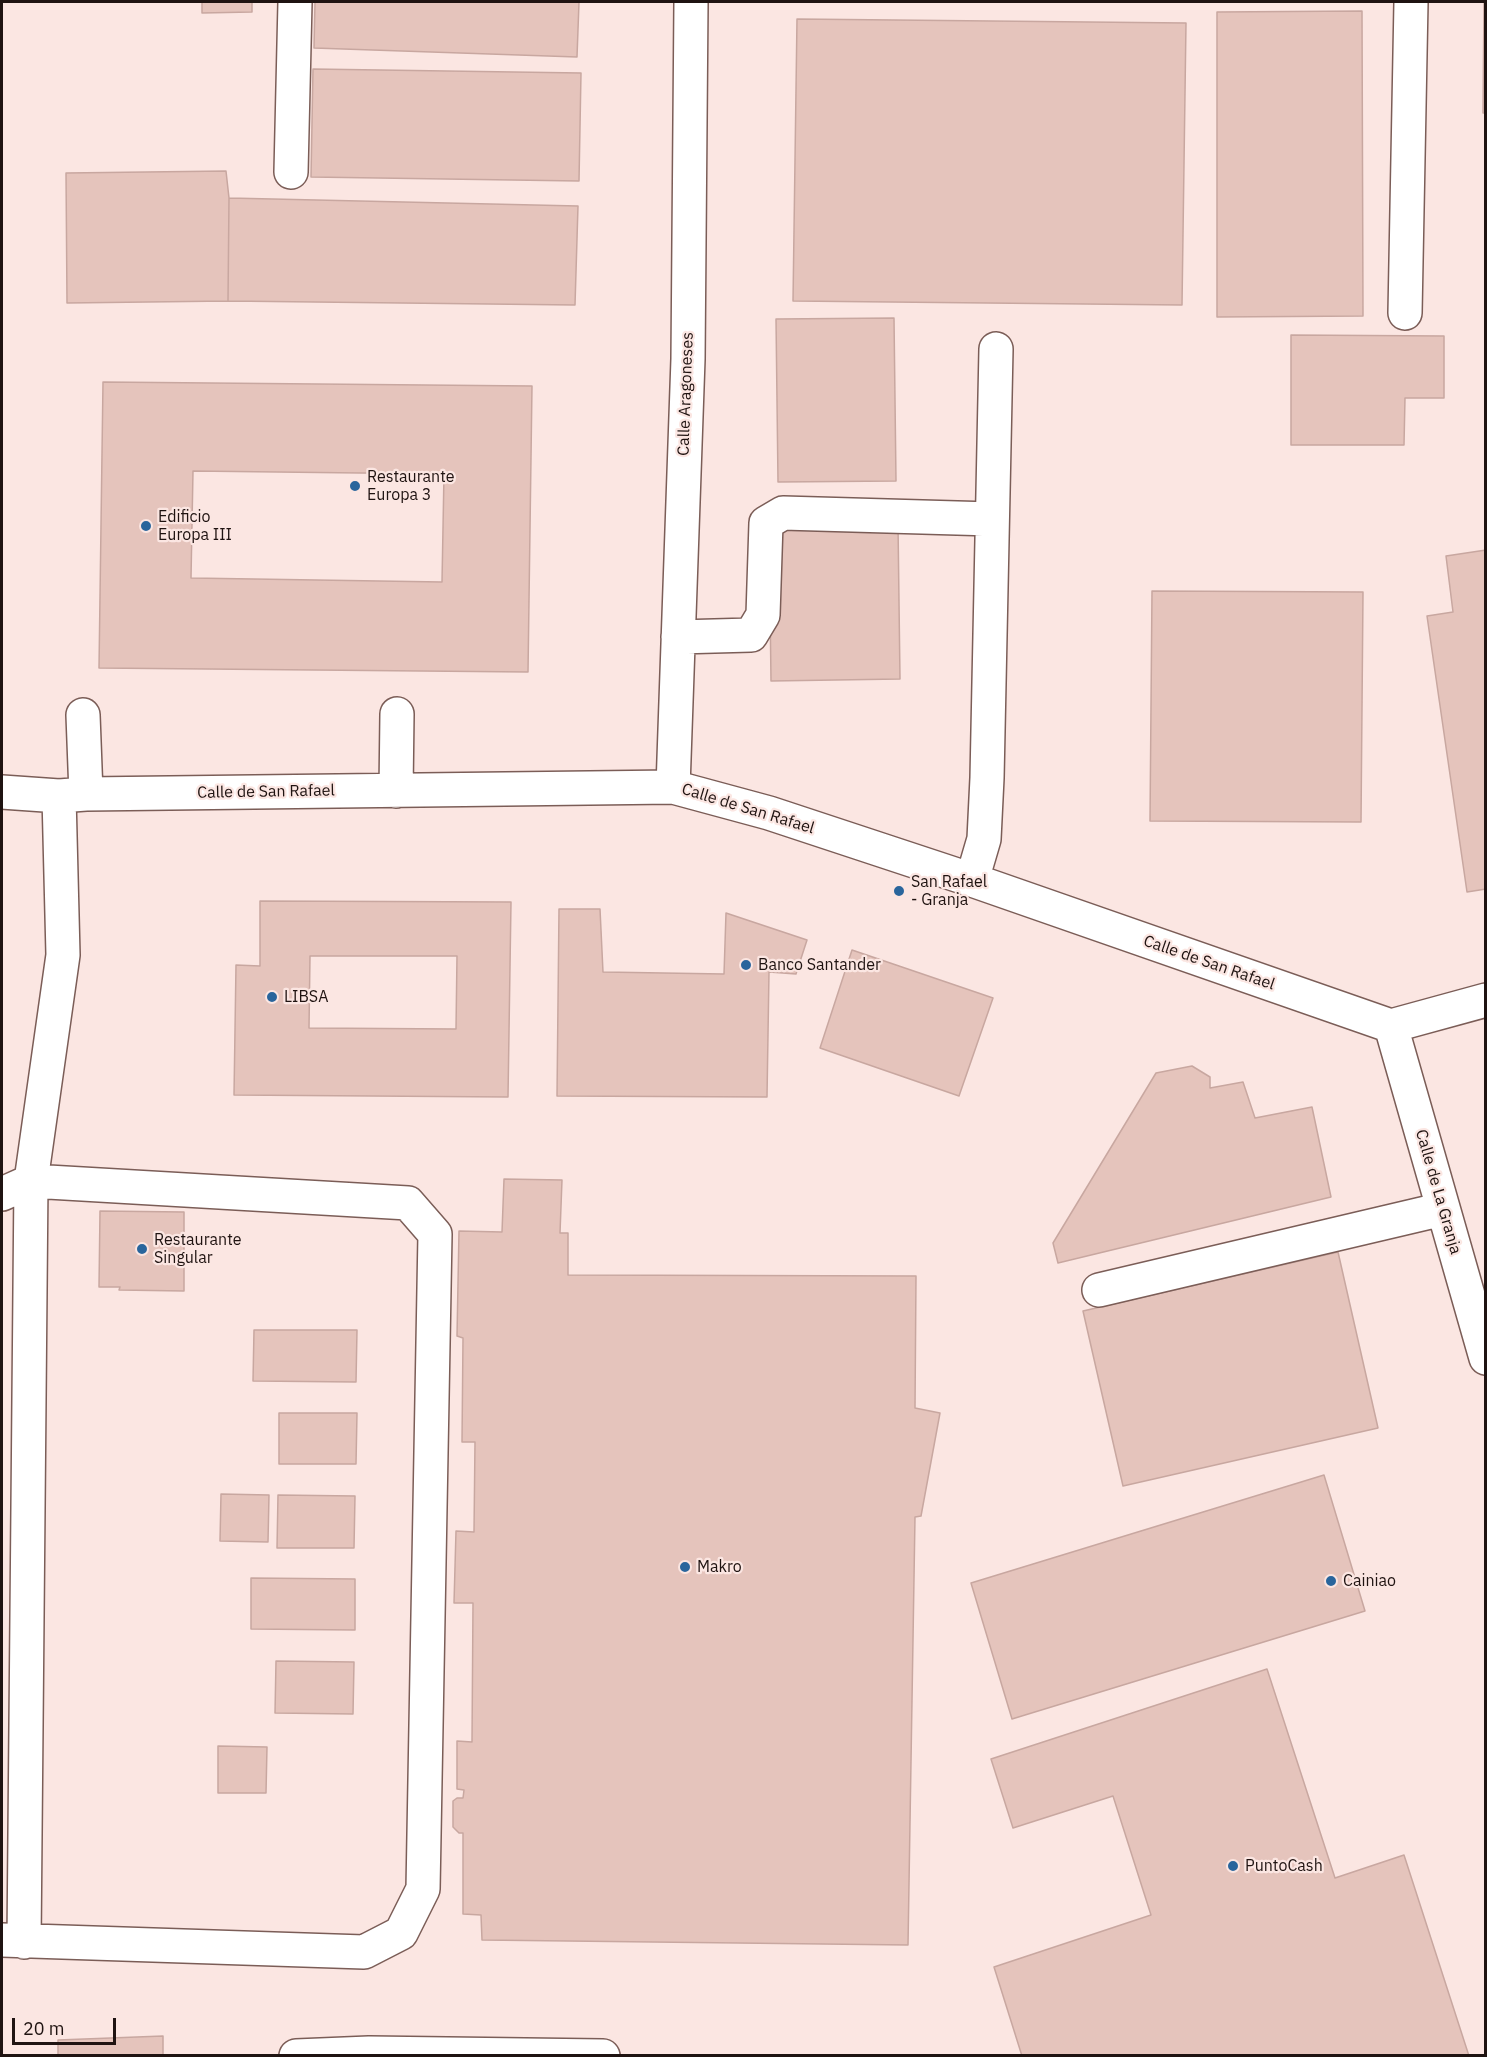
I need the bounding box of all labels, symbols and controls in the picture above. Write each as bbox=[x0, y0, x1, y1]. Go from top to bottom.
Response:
street label: Calle Aragoneses bbox=[674, 332, 698, 456]
place label: Restaurante Europa 3 bbox=[367, 467, 454, 505]
marker: Restaurante Europa 3 bbox=[348, 479, 362, 493]
place label: Edificio Europa III bbox=[158, 507, 232, 545]
marker: Edificio Europa III bbox=[139, 519, 153, 533]
street label: Calle de San Rafael bbox=[679, 780, 817, 838]
street label: Calle de San Rafael bbox=[197, 781, 335, 803]
place label: San Rafael - Granja bbox=[911, 872, 987, 910]
marker: San Rafael - Granja bbox=[892, 884, 906, 898]
street label: Calle de San Rafael bbox=[1141, 932, 1277, 994]
place label: Banco Santander bbox=[758, 955, 881, 975]
marker: Banco Santander bbox=[739, 958, 753, 972]
place label: LIBSA bbox=[284, 987, 328, 1007]
marker: LIBSA bbox=[265, 990, 279, 1004]
street label: Calle de La Granja bbox=[1411, 1127, 1465, 1257]
place label: Restaurante Singular bbox=[154, 1230, 241, 1268]
marker: Restaurante Singular bbox=[135, 1242, 149, 1256]
place label: Makro bbox=[697, 1557, 742, 1577]
marker: Makro bbox=[678, 1560, 692, 1574]
place label: Cainiao bbox=[1343, 1571, 1396, 1591]
marker: Cainiao bbox=[1324, 1574, 1338, 1588]
place label: PuntoCash bbox=[1245, 1856, 1323, 1876]
marker: PuntoCash bbox=[1226, 1859, 1240, 1873]
scale bar bbox=[15, 2006, 118, 2044]
text: 20 m bbox=[23, 2017, 65, 2040]

